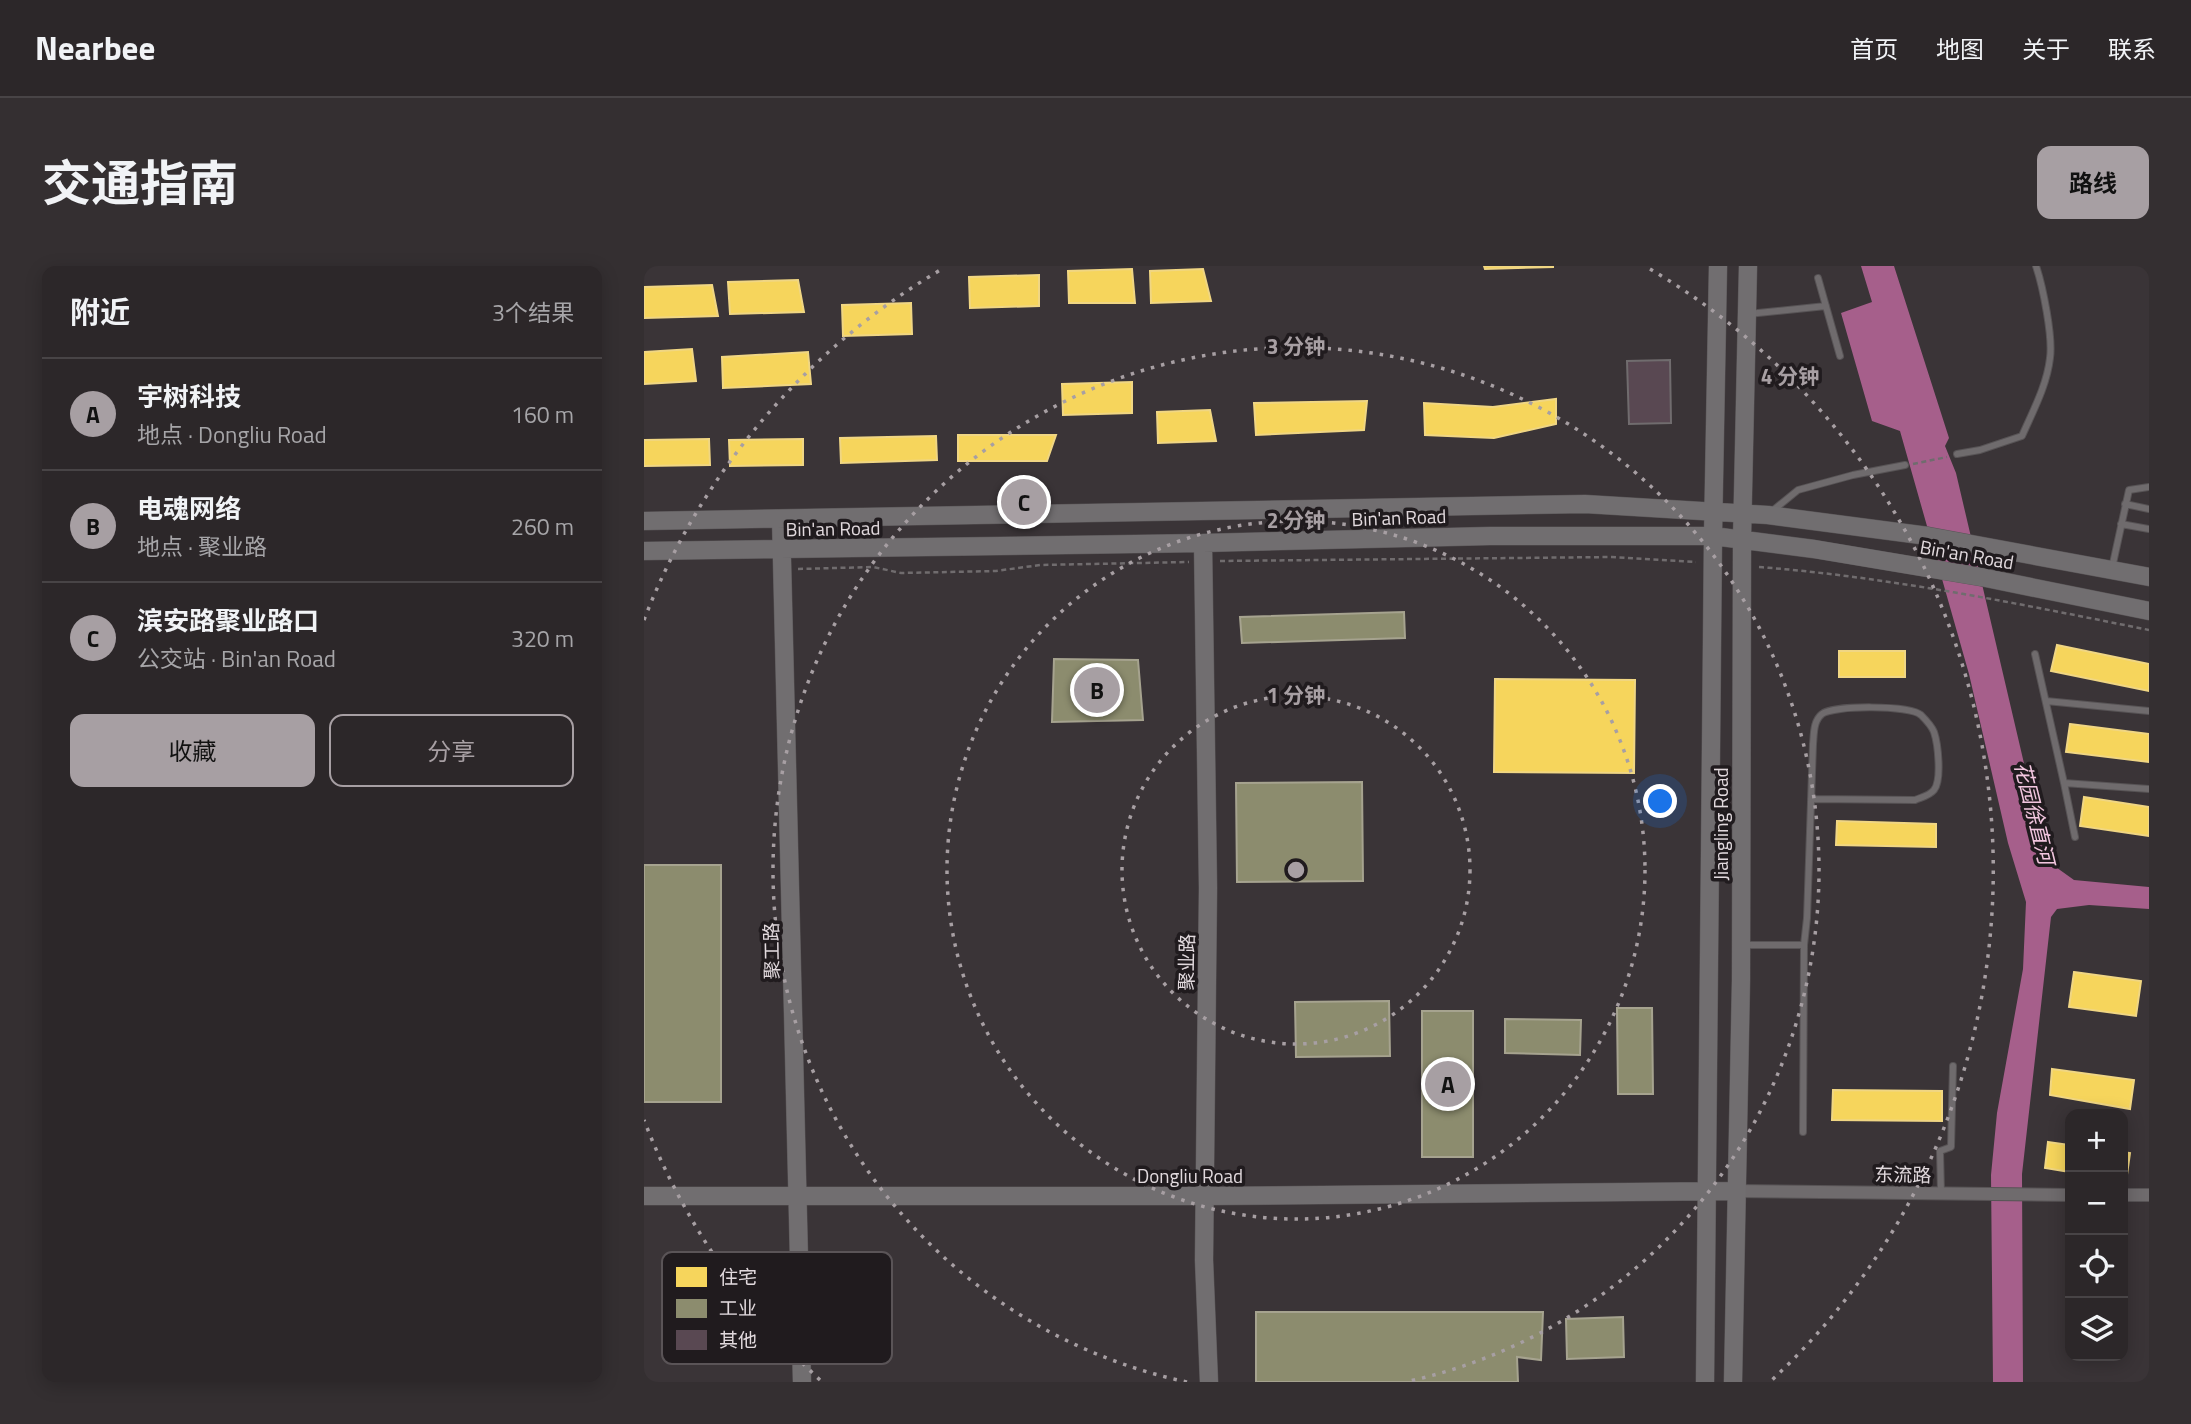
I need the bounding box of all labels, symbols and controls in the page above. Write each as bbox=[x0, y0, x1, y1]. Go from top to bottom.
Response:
text: Nearbee bbox=[35, 23, 155, 73]
text: 首页 bbox=[1850, 31, 1898, 67]
text: 地图 bbox=[1936, 31, 1984, 67]
text: 关于 bbox=[2022, 31, 2070, 67]
text: 联系 bbox=[2108, 31, 2156, 67]
text: 交通指南 bbox=[42, 145, 238, 220]
button: 路线 bbox=[2037, 146, 2149, 219]
text: 附近 bbox=[70, 289, 130, 335]
text: 3个结果 bbox=[492, 295, 574, 330]
text: 3 分钟 bbox=[1267, 330, 1325, 362]
text: 4 分钟 bbox=[1761, 360, 1819, 392]
text: 宇树科技 bbox=[137, 377, 241, 416]
text: A bbox=[86, 397, 100, 432]
text: 160 m bbox=[511, 397, 574, 432]
text: 地点 · Dongliu Road bbox=[137, 417, 327, 452]
pin: C bbox=[1001, 476, 1047, 528]
text: 电魂网络 bbox=[137, 489, 241, 528]
street label: Bin'an Road bbox=[1351, 501, 1447, 533]
text: 2 分钟 bbox=[1267, 504, 1325, 536]
text: B bbox=[86, 509, 100, 544]
text: 260 m bbox=[511, 509, 574, 544]
street label: Bin'an Road bbox=[785, 513, 881, 543]
text: 地点 · 聚业路 bbox=[137, 529, 267, 564]
street label: Bin'an Road bbox=[1918, 531, 2016, 577]
text: 滨安路聚业路口 bbox=[137, 601, 319, 640]
text: C bbox=[87, 621, 99, 656]
text: 320 m bbox=[511, 621, 574, 656]
text: 公交站 · Bin'an Road bbox=[137, 641, 336, 676]
pin: B bbox=[1074, 664, 1120, 716]
text: 1 分钟 bbox=[1267, 679, 1325, 711]
button: 收藏 bbox=[70, 714, 315, 787]
button: 分享 bbox=[329, 714, 574, 787]
water label: 花园徐直河 bbox=[2007, 758, 2064, 872]
street label: Jiangling Road bbox=[1706, 768, 1735, 880]
your location bbox=[1643, 784, 1677, 818]
centre of rings bbox=[1284, 858, 1308, 882]
street label: 聚工路 bbox=[756, 922, 786, 980]
street label: 聚业路 bbox=[1171, 933, 1201, 991]
pin: A bbox=[1425, 1058, 1471, 1110]
map controls bbox=[2065, 1109, 2128, 1361]
button: + bbox=[2065, 1109, 2128, 1172]
street label: 东流路 bbox=[1874, 1159, 1932, 1189]
street label: Dongliu Road bbox=[1137, 1161, 1243, 1190]
button: − bbox=[2065, 1172, 2128, 1235]
button: locate bbox=[2065, 1235, 2128, 1298]
legend bbox=[662, 1252, 892, 1364]
text: 住宅 bbox=[719, 1262, 757, 1291]
text: 工业 bbox=[719, 1293, 757, 1322]
button: layers bbox=[2065, 1298, 2128, 1361]
text: 其他 bbox=[719, 1325, 757, 1354]

